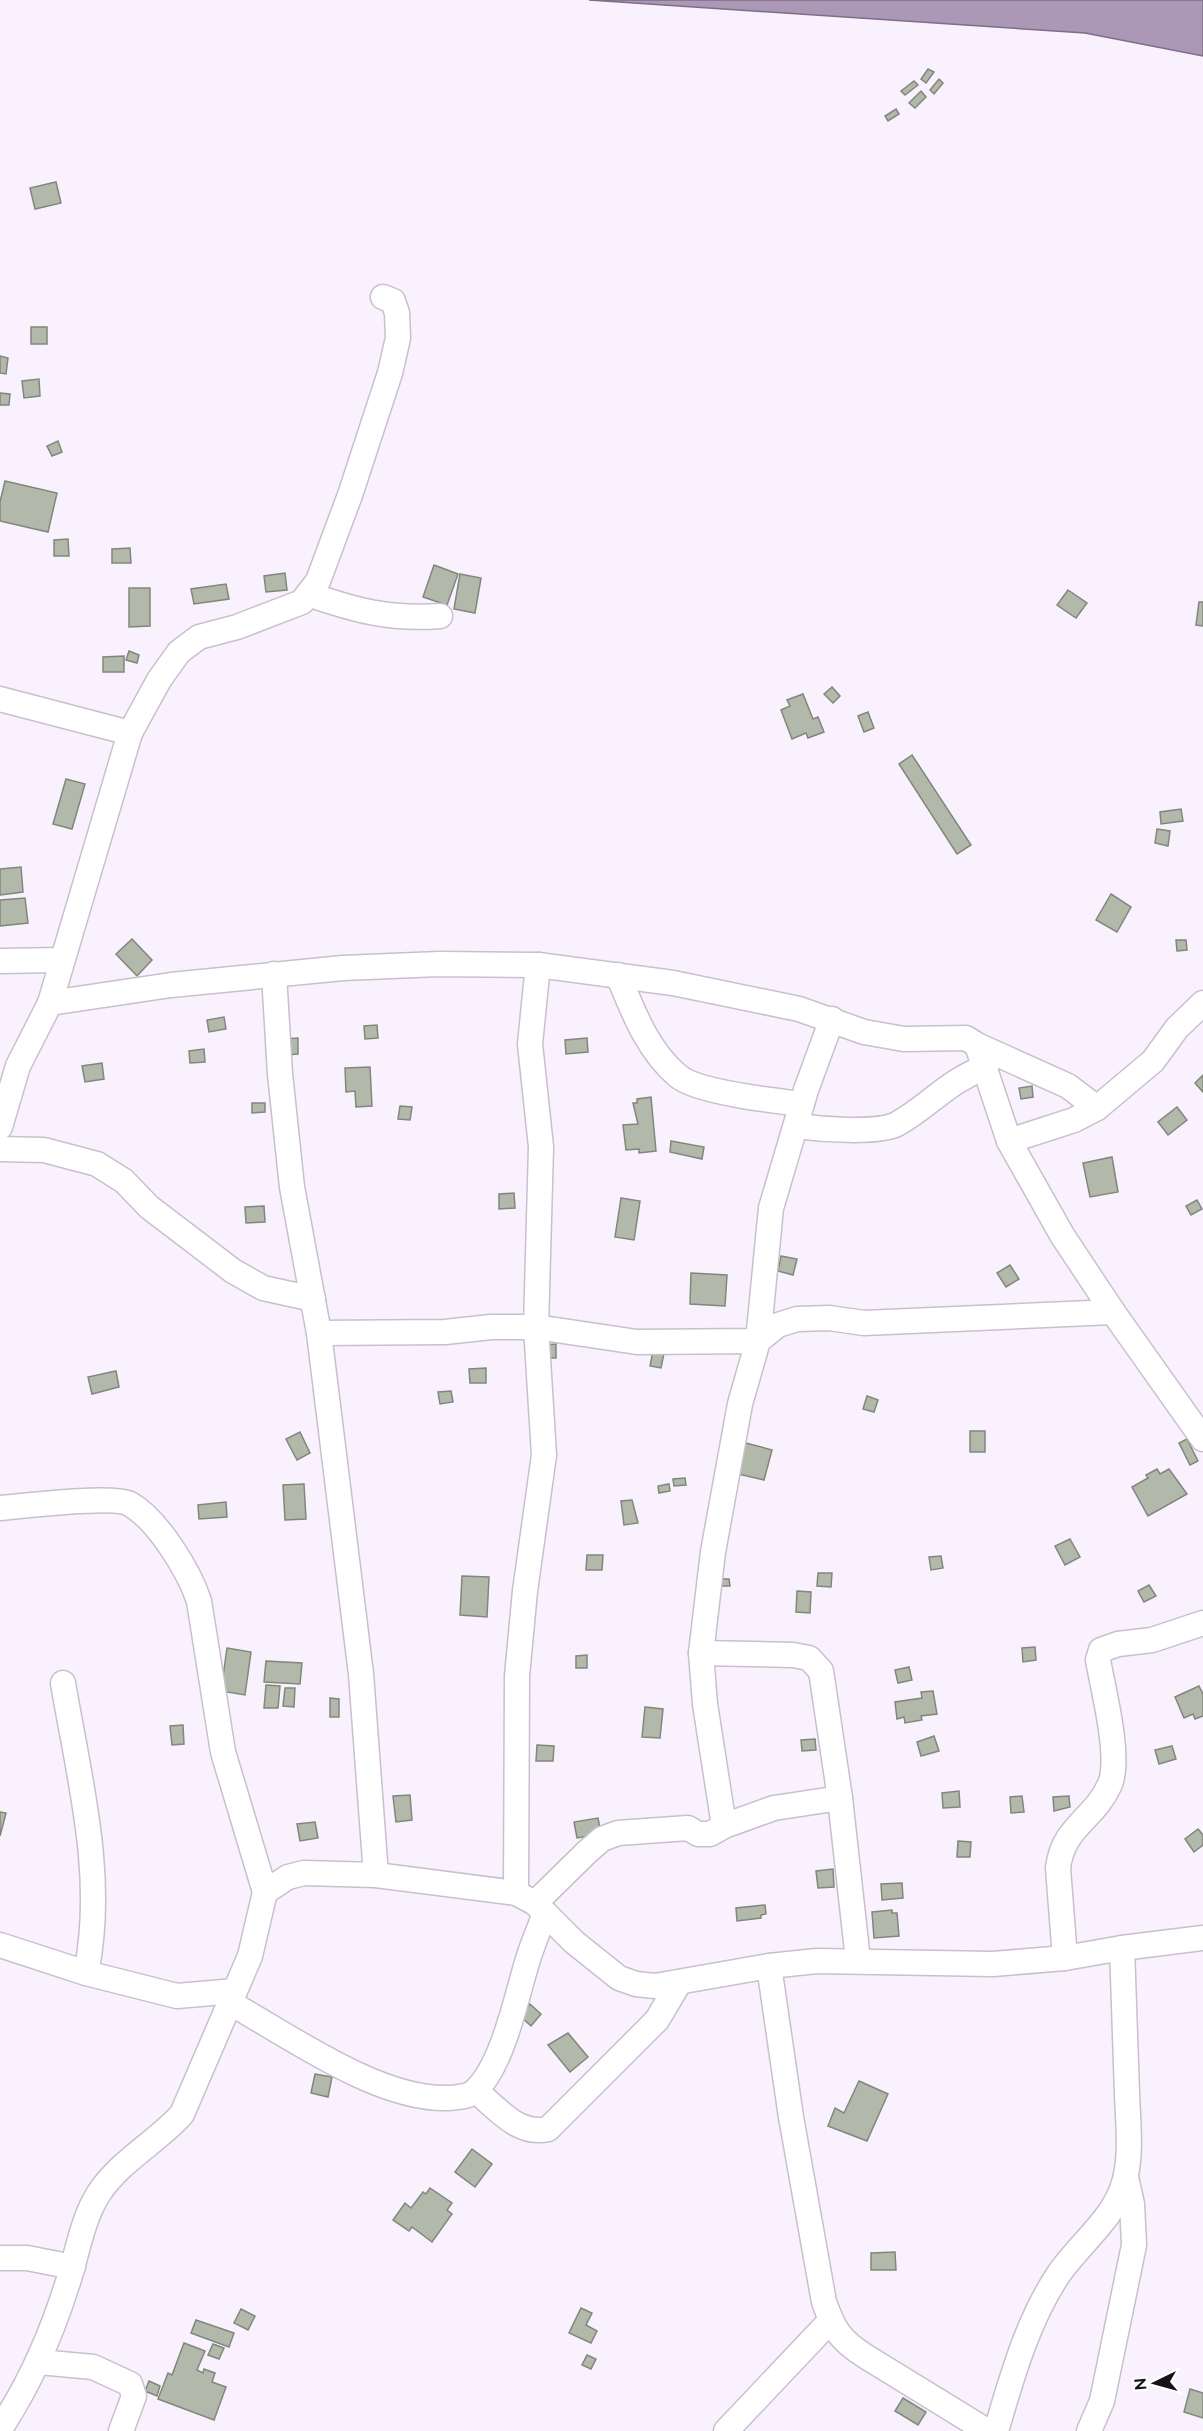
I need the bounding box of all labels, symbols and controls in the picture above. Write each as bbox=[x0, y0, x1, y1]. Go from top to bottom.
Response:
north arrow bbox=[1125, 2353, 1185, 2413]
text: N bbox=[1131, 2377, 1151, 2391]

